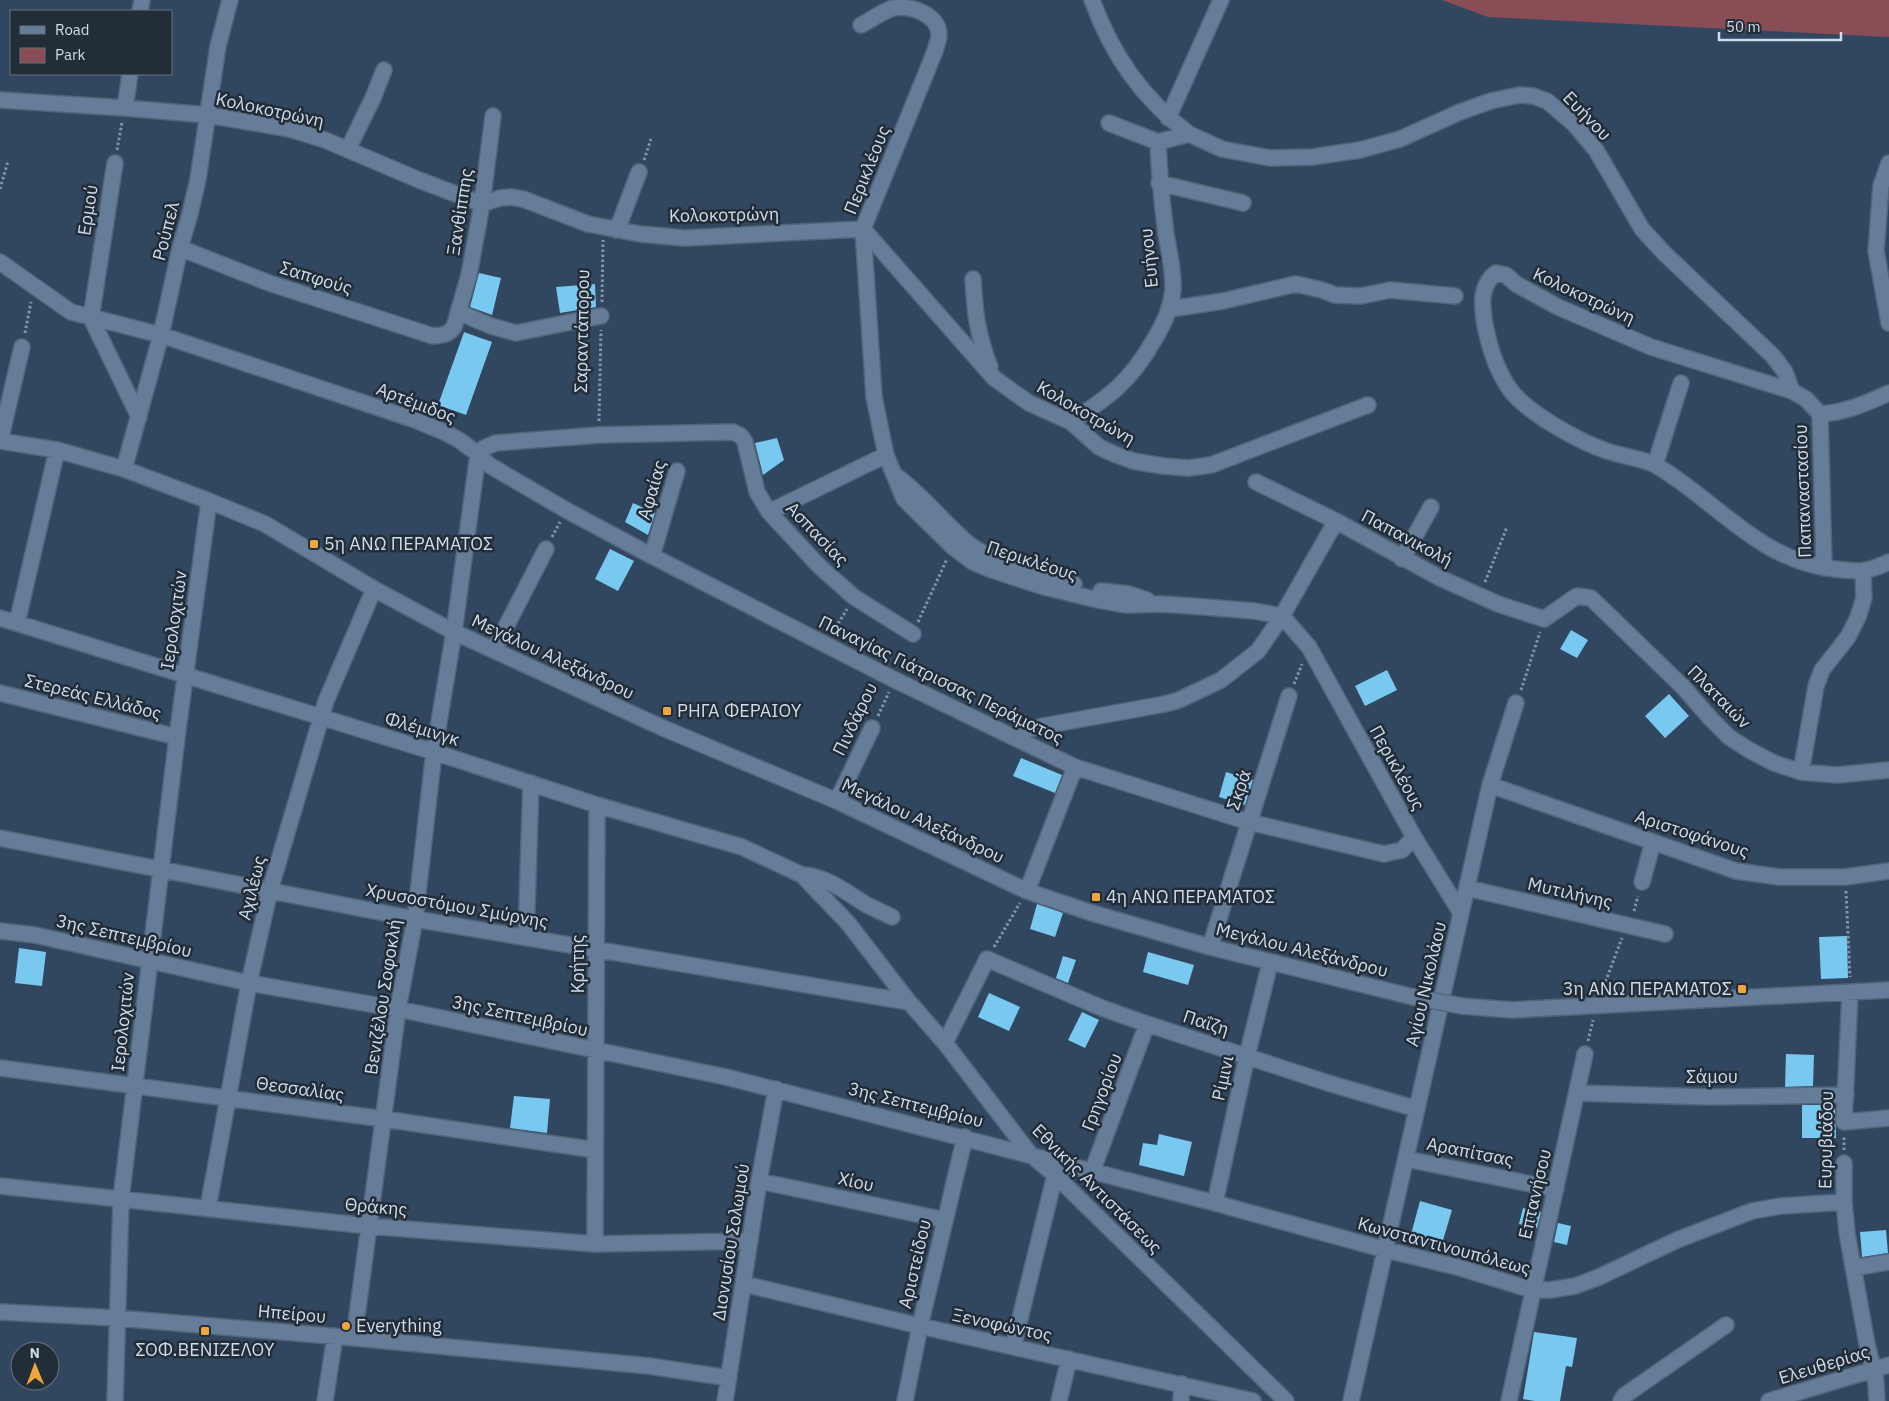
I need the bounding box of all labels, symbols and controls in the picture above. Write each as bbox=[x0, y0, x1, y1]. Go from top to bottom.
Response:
legend bbox=[10, 10, 172, 75]
scale bar bbox=[1719, 10, 1842, 42]
text: 50 m bbox=[1726, 17, 1761, 36]
text: Road bbox=[55, 20, 90, 39]
text: Park bbox=[55, 45, 85, 64]
street label: Ευήνου bbox=[1558, 86, 1616, 145]
street label: Κολοκοτρώνη bbox=[214, 87, 326, 132]
street label: Περικλέους bbox=[838, 122, 895, 218]
street label: Ξανθίππης bbox=[441, 166, 478, 257]
street label: Ερμού bbox=[72, 183, 103, 237]
street label: Ρούπελ bbox=[147, 198, 184, 263]
street label: Κολοκοτρώνη bbox=[669, 202, 779, 227]
street label: Ευήνου bbox=[1134, 227, 1163, 289]
street label: Σαπφούς bbox=[277, 256, 355, 299]
street label: Κολοκοτρώνη bbox=[1529, 262, 1639, 329]
street label: Σαραντάπορου bbox=[569, 269, 594, 393]
street label: Κολοκοτρώνη bbox=[1033, 375, 1140, 450]
street label: Αρτέμιδος bbox=[373, 377, 460, 428]
street label: Παπαναστασίου bbox=[1789, 424, 1816, 558]
street label: Αφαίας bbox=[632, 457, 671, 523]
street label: Ασπασίας bbox=[781, 497, 854, 571]
street label: Παπανικολή bbox=[1358, 504, 1457, 571]
place label: 5η ΑΝΩ ΠΕΡΑΜΑΤΟΣ bbox=[324, 532, 493, 555]
street label: Περικλέους bbox=[984, 535, 1081, 586]
marker: 5η ΑΝΩ ΠΕΡΑΜΑΤΟΣ bbox=[308, 538, 320, 550]
street label: Ιερολοχιτών bbox=[155, 569, 192, 671]
street label: Μεγάλου Αλεξάνδρου bbox=[468, 609, 638, 704]
street label: Παναγίας Γιάτρισσας Περάματος bbox=[815, 610, 1068, 749]
street label: Πλαταιών bbox=[1683, 660, 1756, 733]
street label: Στερεάς Ελλάδος bbox=[22, 668, 164, 725]
street label: Πινδάρου bbox=[827, 678, 882, 759]
place label: ΡΗΓΑ ΦΕΡΑΙΟΥ bbox=[677, 699, 802, 722]
marker: ΡΗΓΑ ΦΕΡΑΙΟΥ bbox=[661, 705, 673, 717]
street label: Φλέμινγκ bbox=[382, 706, 463, 751]
street label: Περικλέους bbox=[1365, 721, 1430, 815]
street label: Σκρά bbox=[1221, 767, 1256, 813]
street label: Μεγάλου Αλεξάνδρου bbox=[838, 773, 1008, 868]
street label: Αριστοφάνους bbox=[1632, 804, 1752, 863]
street label: Αχιλέως bbox=[232, 853, 271, 922]
street label: Μυτιλήνης bbox=[1525, 872, 1615, 913]
street label: Χρυσοστόμου Σμύρνης bbox=[364, 878, 550, 933]
place label: 4η ΑΝΩ ΠΕΡΑΜΑΤΟΣ bbox=[1106, 885, 1275, 908]
marker: 4η ΑΝΩ ΠΕΡΑΜΑΤΟΣ bbox=[1090, 891, 1102, 903]
street label: 3ης Σεπτεμβρίου bbox=[54, 909, 194, 962]
street label: Μεγάλου Αλεξάνδρου bbox=[1214, 917, 1391, 982]
street label: Βενιζέλου Σοφοκλή bbox=[359, 918, 406, 1076]
street label: Αγίου Νικολάου bbox=[1400, 919, 1451, 1049]
street label: Κρήτης bbox=[566, 934, 589, 993]
street label: Ιερολοχιτών bbox=[106, 971, 139, 1073]
place label: 3η ΑΝΩ ΠΕΡΑΜΑΤΟΣ bbox=[1563, 977, 1732, 1000]
marker: 3η ΑΝΩ ΠΕΡΑΜΑΤΟΣ bbox=[1736, 983, 1748, 995]
street label: 3ης Σεπτεμβρίου bbox=[450, 990, 590, 1041]
street label: Παΐζη bbox=[1180, 1004, 1232, 1041]
street label: Γρηγορίου bbox=[1076, 1050, 1127, 1134]
street label: Ρίμινι bbox=[1206, 1053, 1239, 1103]
street label: Σάμου bbox=[1686, 1065, 1738, 1088]
street label: Θεσσαλίας bbox=[254, 1071, 346, 1106]
street label: 3ης Σεπτεμβρίου bbox=[846, 1077, 986, 1132]
street label: Ευρυβιάδου bbox=[1813, 1091, 1838, 1189]
street label: Εθνικής Αντιστάσεως bbox=[1028, 1119, 1167, 1259]
street label: Αραπίτσας bbox=[1425, 1132, 1516, 1171]
street label: Επτανήσου bbox=[1513, 1146, 1556, 1241]
street label: Διονυσίου Σολωμού bbox=[707, 1161, 754, 1322]
street label: Χίου bbox=[836, 1166, 876, 1197]
street label: Θράκης bbox=[344, 1192, 409, 1221]
street label: Κωνσταντινουπόλεως bbox=[1355, 1211, 1533, 1280]
street label: Αριστείδου bbox=[893, 1217, 936, 1311]
street label: Ηπείρου bbox=[257, 1299, 327, 1328]
street label: Ξενοφώντος bbox=[950, 1303, 1055, 1346]
place label: Everything bbox=[356, 1314, 442, 1337]
marker: Everything bbox=[340, 1320, 352, 1332]
marker: ΣΟΦ.ΒΕΝΙΖΕΛΟΥ bbox=[199, 1325, 211, 1337]
place label: ΣΟΦ.ΒΕΝΙΖΕΛΟΥ bbox=[136, 1338, 275, 1361]
street label: Ελευθερίας bbox=[1776, 1340, 1872, 1389]
north arrow bbox=[10, 1341, 60, 1391]
text: N bbox=[30, 1344, 40, 1362]

